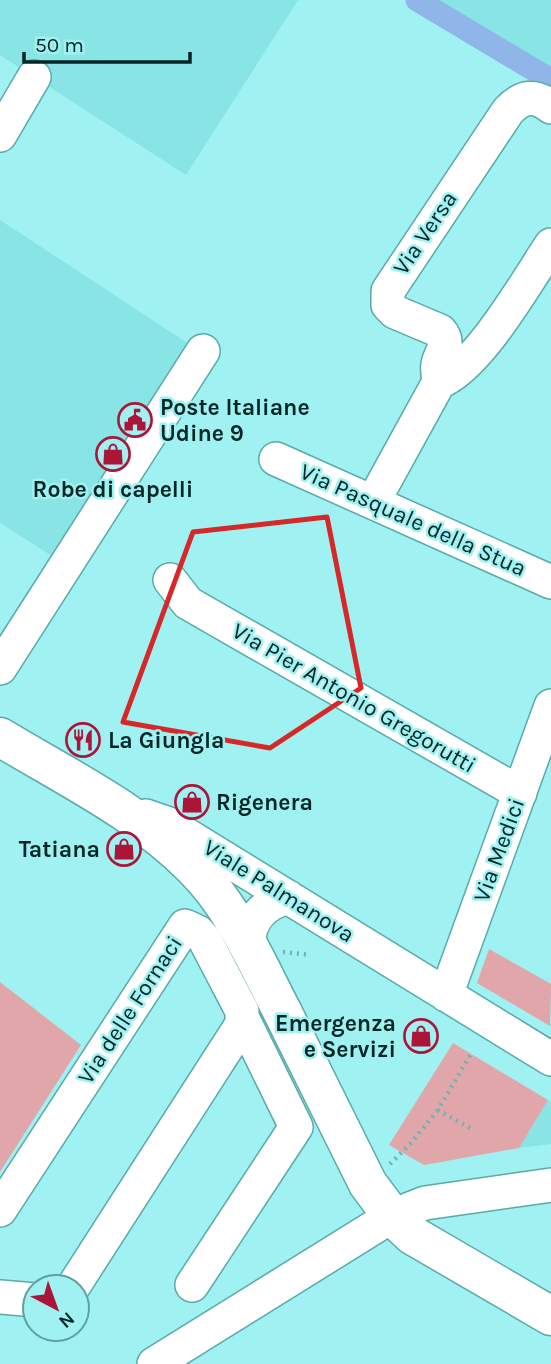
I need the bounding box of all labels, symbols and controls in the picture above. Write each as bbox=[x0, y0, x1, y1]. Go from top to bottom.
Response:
scale bar bbox=[24, 21, 191, 65]
text: 50 m bbox=[35, 33, 84, 57]
street label: Via Versa bbox=[387, 186, 463, 280]
place label: Poste Italiane Udine 9 bbox=[160, 394, 310, 447]
public building icon: Poste Italiane Udine 9 bbox=[116, 401, 154, 439]
shop icon: Robe di capelli bbox=[94, 435, 132, 473]
street label: Via Pasquale della Stua bbox=[296, 458, 530, 582]
place label: Robe di capelli bbox=[33, 476, 193, 503]
street label: Via Pier Antonio Gregorutti bbox=[227, 617, 481, 779]
restaurant icon: La Giungla bbox=[64, 721, 102, 759]
place label: La Giungla bbox=[108, 727, 224, 754]
shop icon: Rigenera bbox=[173, 783, 211, 821]
place label: Rigenera bbox=[216, 789, 313, 816]
street label: Via Medici bbox=[468, 794, 530, 906]
shop icon: Tatiana bbox=[105, 830, 143, 868]
street label: Viale Palmanova bbox=[199, 834, 359, 948]
place label: Tatiana bbox=[19, 836, 100, 863]
street label: Via delle Fornaci bbox=[72, 931, 188, 1089]
place label: Emergenza e Servizi bbox=[275, 1010, 396, 1063]
shop icon: Emergenza e Servizi bbox=[402, 1017, 440, 1055]
north arrow bbox=[21, 1273, 91, 1343]
text: N bbox=[54, 1307, 79, 1333]

